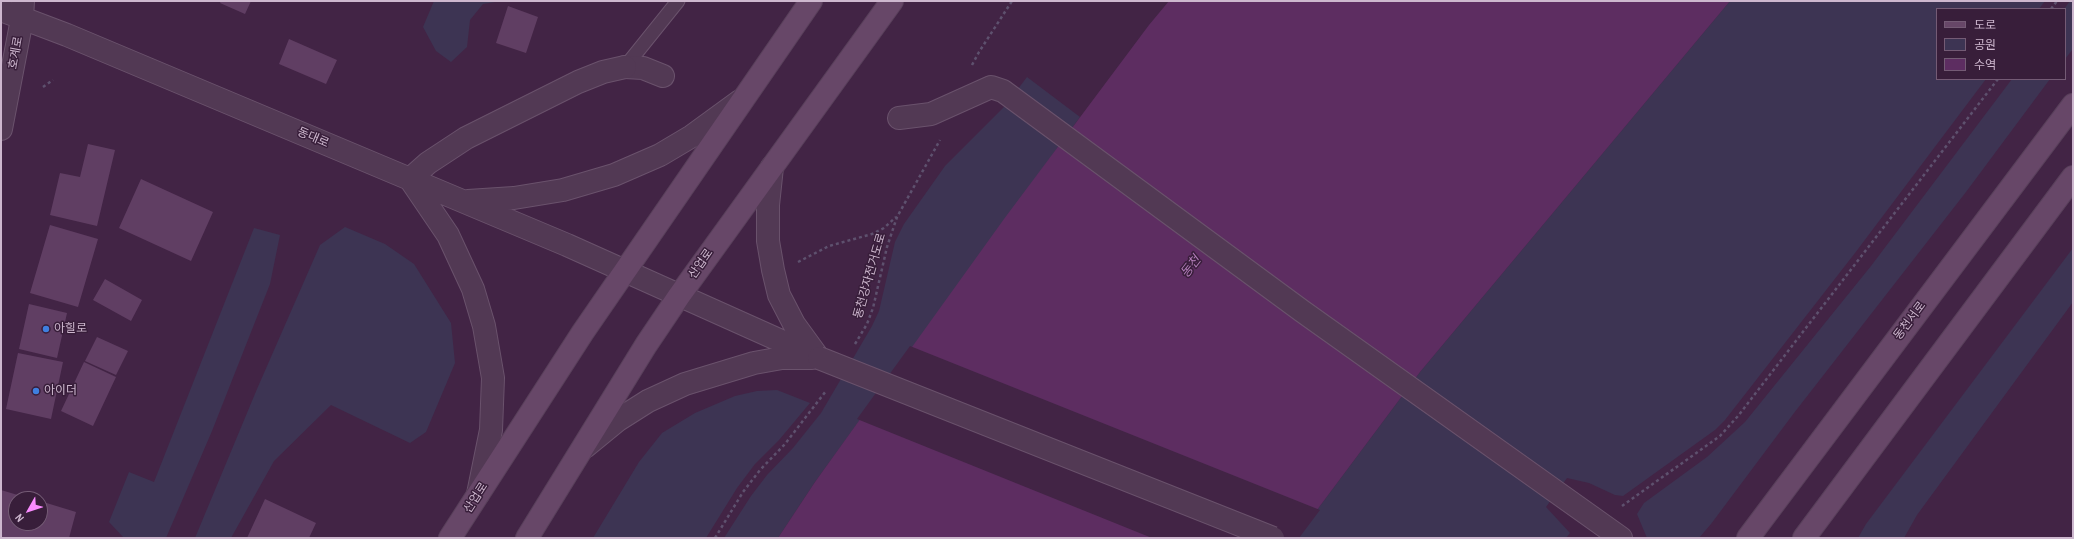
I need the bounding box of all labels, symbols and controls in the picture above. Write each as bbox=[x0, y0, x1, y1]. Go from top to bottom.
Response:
legend bbox=[1936, 8, 2066, 80]
text: 도로 bbox=[1974, 17, 1996, 33]
street label: 호계로 bbox=[6, 35, 26, 71]
text: 공원 bbox=[1974, 37, 1996, 53]
text: 수역 bbox=[1974, 57, 1996, 73]
street label: 동대로 bbox=[295, 125, 331, 151]
street label: 동천강자전거도로 bbox=[851, 232, 889, 320]
street label: 산업로 bbox=[686, 246, 716, 282]
water label: 동천 bbox=[1177, 253, 1205, 281]
street label: 동천서로 bbox=[1891, 299, 1929, 343]
place label: 아힐로 bbox=[54, 322, 87, 336]
marker: 아힐로 bbox=[41, 324, 51, 334]
place label: 아이더 bbox=[44, 384, 77, 398]
marker: 아이더 bbox=[31, 386, 41, 396]
street label: 산업로 bbox=[461, 480, 491, 516]
north arrow bbox=[8, 491, 48, 531]
text: N bbox=[12, 511, 27, 525]

